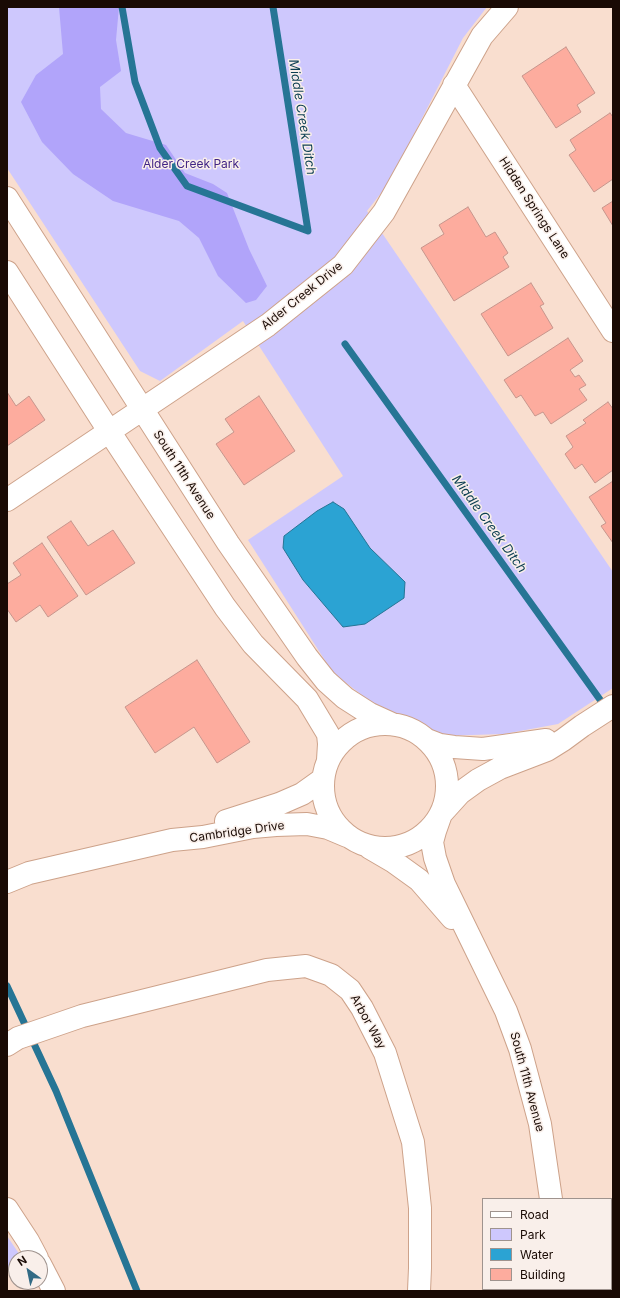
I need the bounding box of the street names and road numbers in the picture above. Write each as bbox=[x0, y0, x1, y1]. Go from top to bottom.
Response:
street label: Hidden Springs Lane bbox=[496, 154, 572, 262]
street label: Alder Creek Drive bbox=[259, 259, 345, 333]
street label: South 11th Avenue bbox=[150, 428, 218, 522]
street label: Cambridge Drive bbox=[189, 818, 285, 846]
street label: Arbor Way bbox=[347, 992, 389, 1052]
street label: South 11th Avenue bbox=[507, 1030, 547, 1134]

